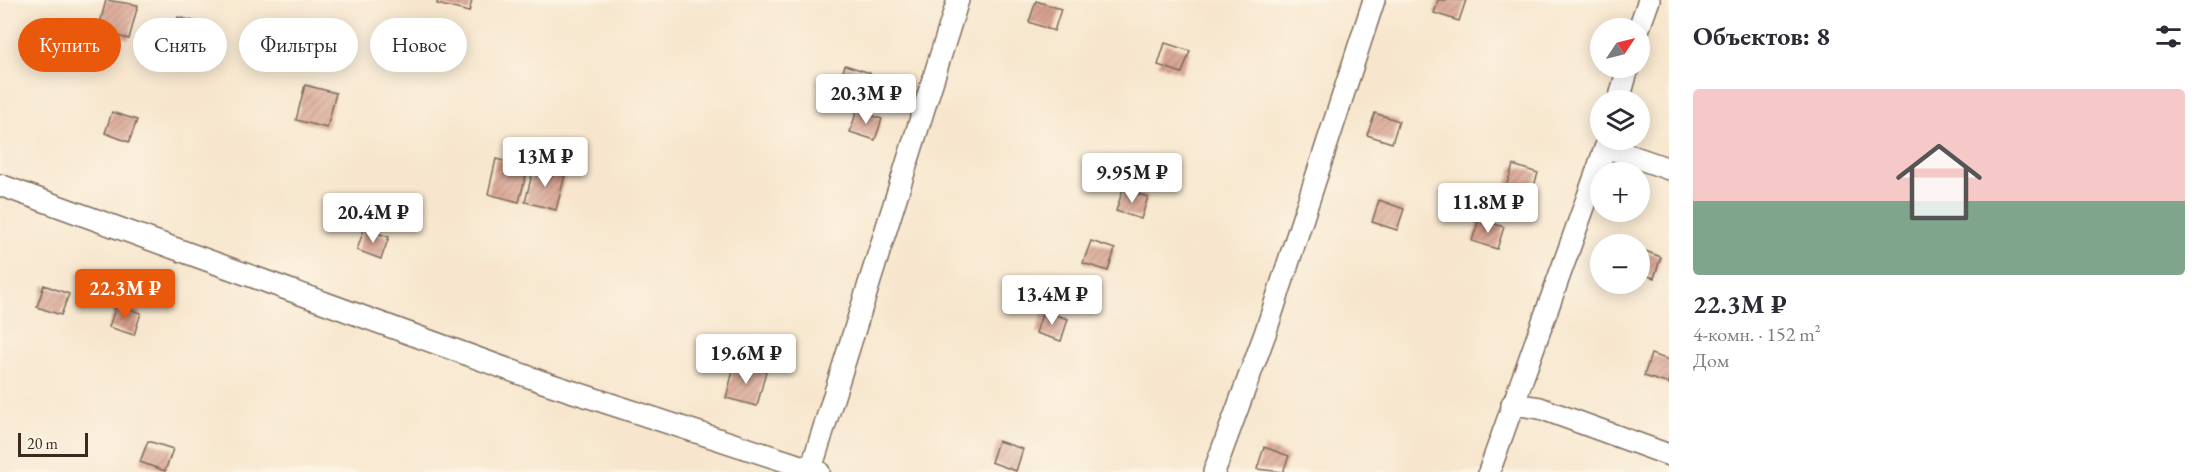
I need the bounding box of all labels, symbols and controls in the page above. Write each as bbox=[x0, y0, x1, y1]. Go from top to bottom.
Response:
chip: Купить bbox=[18, 18, 121, 72]
chip: Снять bbox=[133, 18, 227, 72]
chip: Фильтры bbox=[239, 18, 358, 72]
chip: Новое bbox=[370, 18, 467, 72]
north arrow bbox=[1590, 18, 1650, 78]
map controls bbox=[1590, 18, 1650, 294]
text: Объектов: 8 bbox=[1693, 19, 1830, 53]
icon: filters bbox=[2152, 20, 2185, 53]
pin: 20.3M ₽ bbox=[811, 74, 921, 125]
text: 20.3M ₽ bbox=[830, 80, 902, 106]
button: layers bbox=[1590, 90, 1650, 150]
icon: home bbox=[1885, 128, 1993, 236]
pin: 13M ₽ bbox=[503, 137, 587, 188]
text: 13M ₽ bbox=[517, 143, 573, 169]
pin: 9.95M ₽ bbox=[1077, 153, 1187, 204]
text: 9.95M ₽ bbox=[1096, 159, 1168, 185]
button: + bbox=[1590, 162, 1650, 222]
pin: 11.8M ₽ bbox=[1433, 183, 1543, 234]
text: 11.8M ₽ bbox=[1452, 189, 1524, 215]
pin: 20.4M ₽ bbox=[318, 193, 428, 244]
text: 20.4M ₽ bbox=[337, 199, 409, 225]
button: − bbox=[1590, 234, 1650, 294]
pin: 22.3M ₽ bbox=[70, 269, 180, 320]
text: 22.3M ₽ bbox=[89, 275, 161, 301]
pin: 13.4M ₽ bbox=[997, 275, 1107, 326]
text: 13.4M ₽ bbox=[1016, 281, 1088, 307]
text: 22.3M ₽ bbox=[1693, 287, 1787, 321]
text: 4-комн. · 152 m² bbox=[1693, 321, 1821, 347]
pin: 19.6M ₽ bbox=[691, 334, 801, 385]
text: 19.6M ₽ bbox=[710, 340, 782, 366]
text: Дом bbox=[1693, 347, 1729, 373]
scale bar bbox=[18, 430, 88, 458]
text: 20 m bbox=[27, 433, 58, 454]

